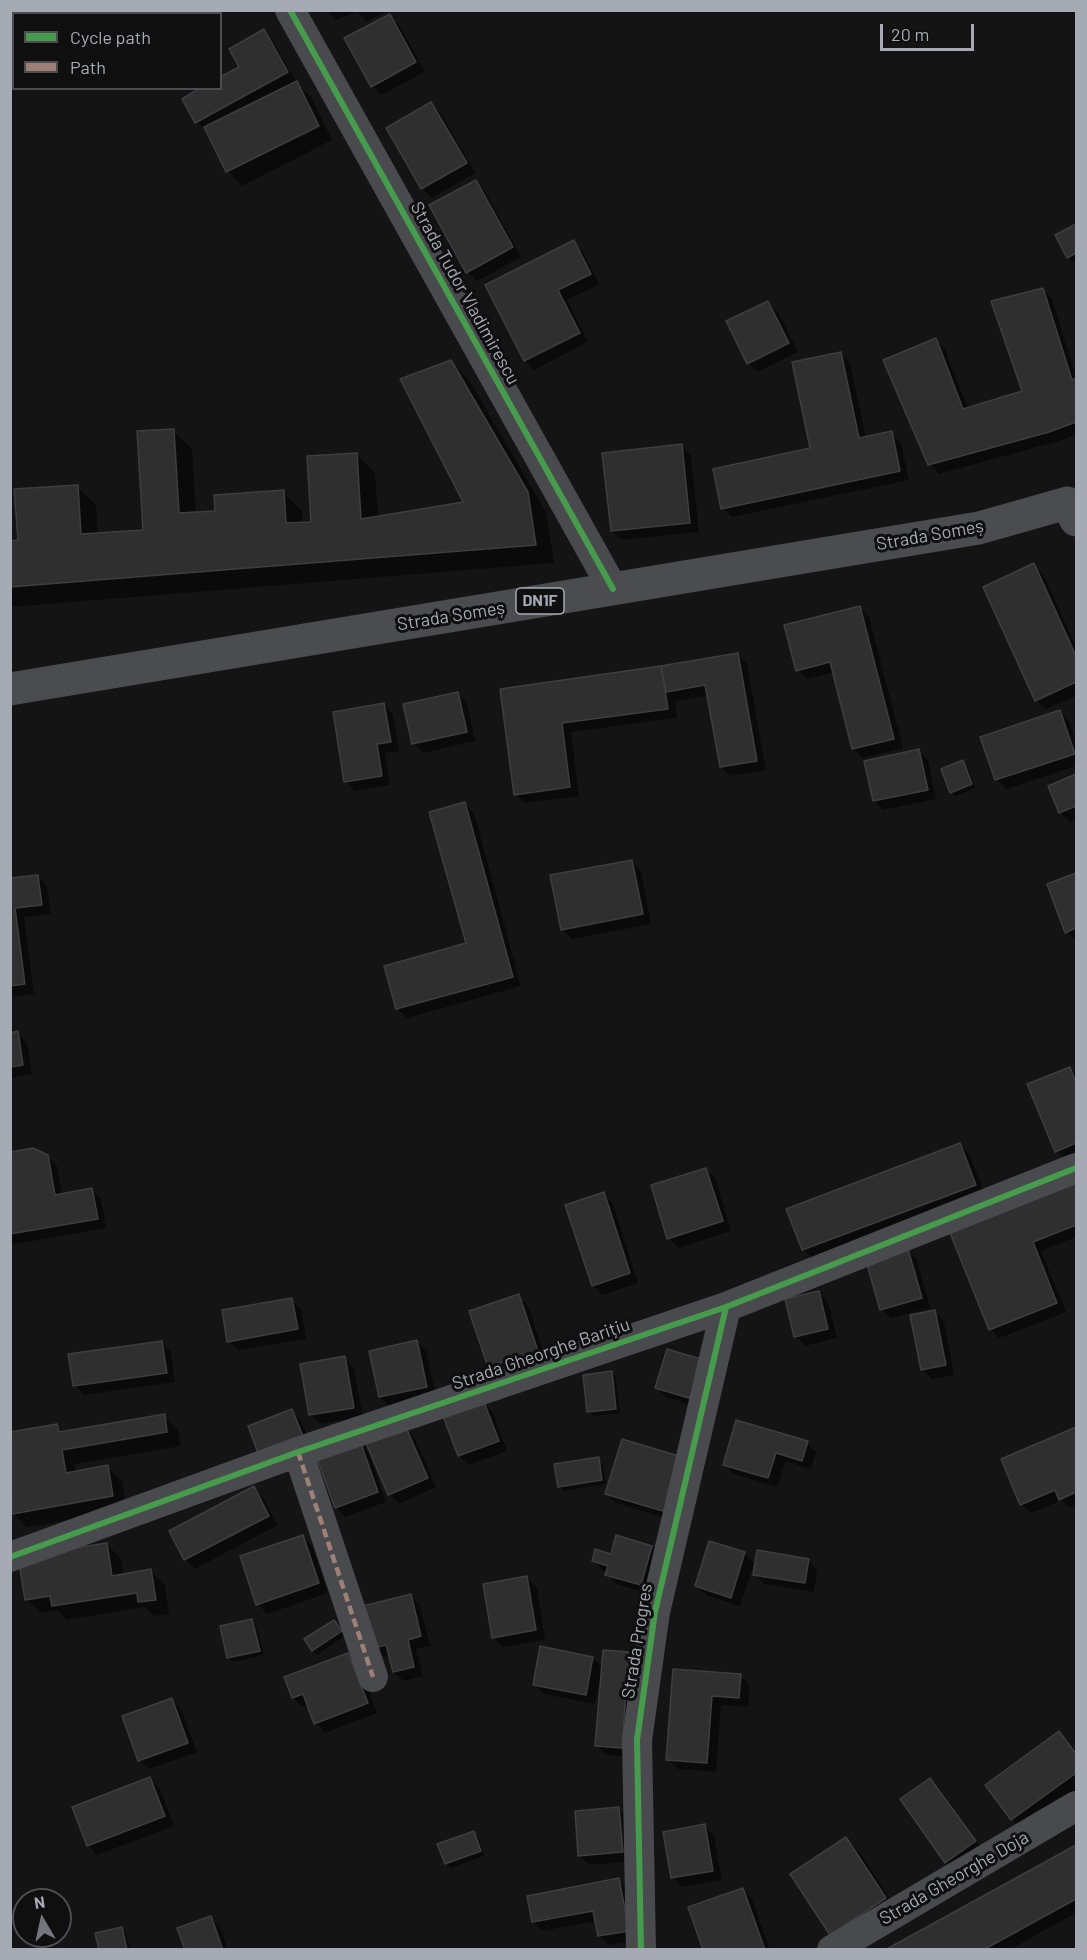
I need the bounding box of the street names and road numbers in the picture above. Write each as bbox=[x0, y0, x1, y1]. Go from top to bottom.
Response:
street label: Strada Tudor Vladimirescu bbox=[406, 198, 524, 388]
street label: Strada Someș bbox=[875, 515, 985, 555]
road number: DN1F bbox=[516, 588, 564, 614]
street label: Strada Someș bbox=[396, 597, 506, 635]
street label: Strada Gheorghe Barițiu bbox=[449, 1313, 633, 1395]
street label: Strada Progres bbox=[617, 1582, 657, 1700]
street label: Strada Gheorghe Doja bbox=[876, 1826, 1032, 1930]

